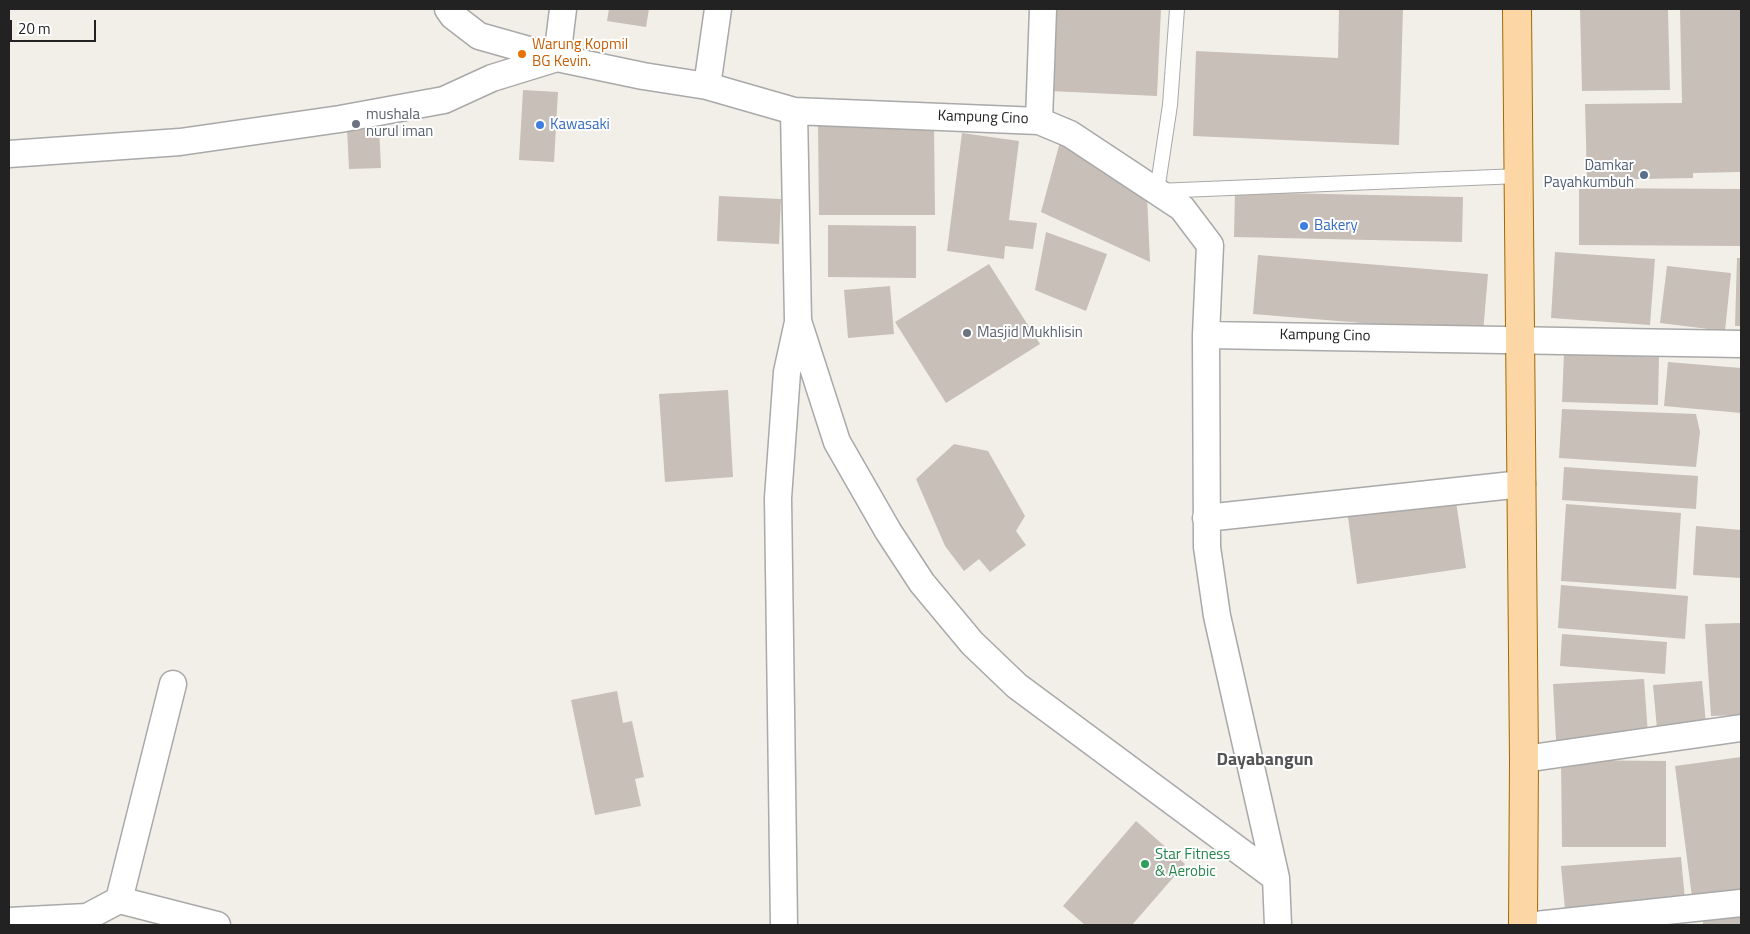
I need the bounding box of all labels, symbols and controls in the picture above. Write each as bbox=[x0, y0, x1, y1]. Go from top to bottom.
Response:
scale bar bbox=[12, 10, 99, 42]
text: 20 m bbox=[18, 17, 51, 40]
place label: Warung Kopmil BG Kevin. bbox=[532, 36, 628, 71]
marker: Warung Kopmil BG Kevin. bbox=[516, 48, 528, 60]
place label: mushala nurul iman bbox=[366, 106, 433, 141]
street label: Kampung Cino bbox=[937, 107, 1029, 129]
place label: Kawasaki bbox=[550, 116, 610, 134]
marker: mushala nurul iman bbox=[350, 118, 362, 130]
marker: Kawasaki bbox=[534, 119, 546, 131]
place label: Damkar Payahkumbuh bbox=[1543, 157, 1634, 192]
marker: Damkar Payahkumbuh bbox=[1638, 169, 1650, 181]
place label: Bakery bbox=[1314, 217, 1358, 235]
marker: Bakery bbox=[1298, 220, 1310, 232]
place label: Masjid Mukhlisin bbox=[977, 324, 1083, 342]
street label: Kampung Cino bbox=[1279, 326, 1371, 346]
marker: Masjid Mukhlisin bbox=[961, 327, 973, 339]
district label: Dayabangun bbox=[1216, 750, 1314, 772]
place label: Star Fitness & Aerobic bbox=[1155, 846, 1230, 881]
marker: Star Fitness & Aerobic bbox=[1139, 858, 1151, 870]

